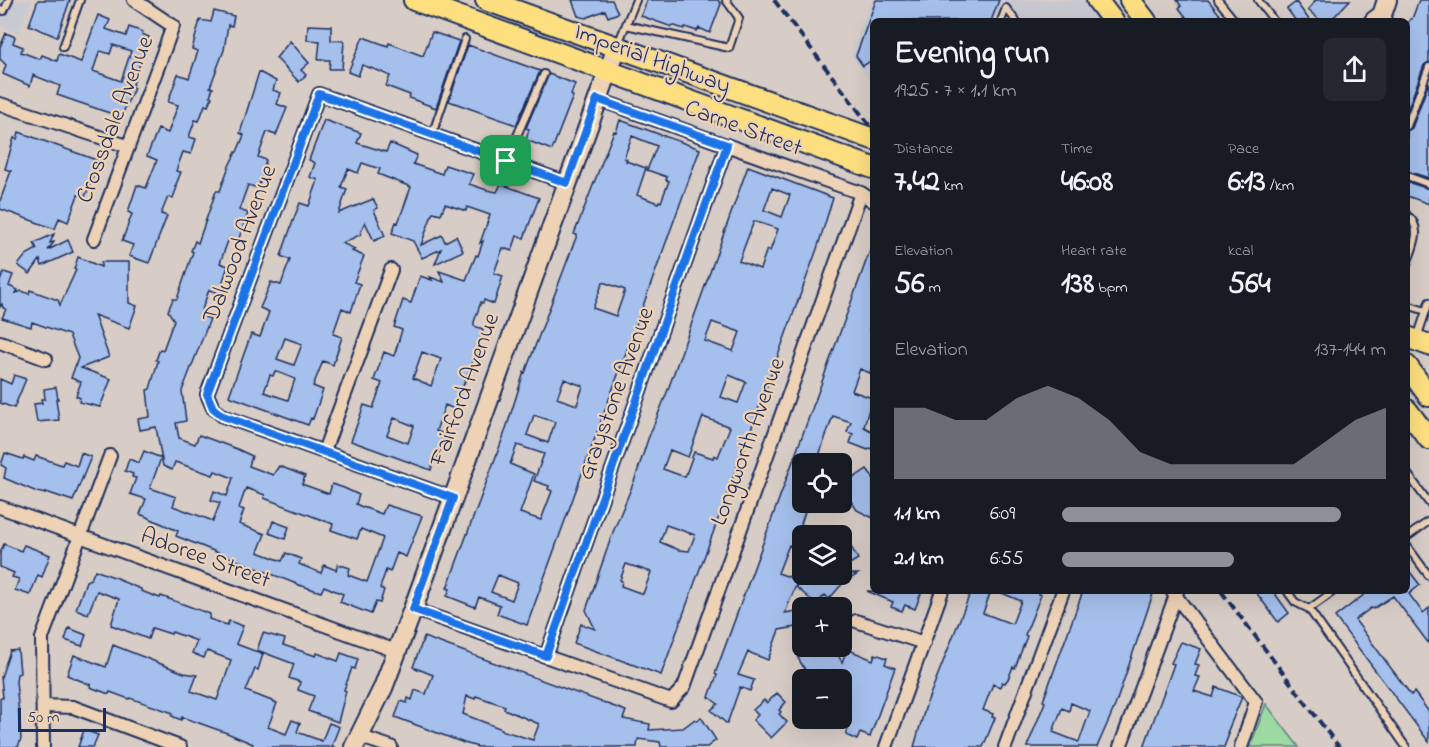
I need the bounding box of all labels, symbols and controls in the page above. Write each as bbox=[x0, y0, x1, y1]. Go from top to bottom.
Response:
street label: Imperial Highway bbox=[568, 15, 735, 105]
text: Evening run bbox=[894, 30, 1049, 78]
street label: Crossdale Avenue bbox=[68, 31, 164, 209]
button: share bbox=[1323, 38, 1386, 101]
text: 19:25 · 7 × 1.1 km bbox=[894, 77, 1017, 106]
street label: Carne Street bbox=[679, 92, 807, 166]
pin bbox=[480, 135, 531, 186]
text: Distance bbox=[894, 137, 953, 161]
text: Time bbox=[1061, 137, 1093, 161]
text: Pace bbox=[1228, 137, 1259, 161]
icon: arrive bbox=[489, 144, 522, 177]
street label: Dalwood Avenue bbox=[195, 160, 287, 329]
text: 7.42 bbox=[894, 161, 940, 205]
text: 46:08 bbox=[1061, 161, 1113, 205]
text: 6:13 bbox=[1228, 161, 1266, 205]
text: km bbox=[940, 174, 963, 198]
text: /km bbox=[1266, 174, 1294, 198]
text: Elevation bbox=[894, 239, 953, 263]
text: Heart rate bbox=[1061, 239, 1127, 263]
text: kcal bbox=[1228, 239, 1253, 263]
text: 56 bbox=[894, 263, 924, 307]
text: 138 bbox=[1061, 263, 1094, 307]
text: 564 bbox=[1228, 263, 1271, 307]
text: m bbox=[924, 276, 941, 300]
text: bpm bbox=[1094, 276, 1128, 300]
street label: Graystone Avenue bbox=[569, 302, 666, 486]
street label: Fairford Avenue bbox=[422, 308, 510, 473]
text: Elevation bbox=[894, 336, 968, 365]
text: 137–144 m bbox=[1314, 336, 1386, 365]
street label: Longworth Avenue bbox=[702, 353, 796, 531]
map controls bbox=[792, 453, 852, 729]
button: locate bbox=[792, 453, 852, 513]
text: 1.1 km bbox=[894, 500, 940, 529]
text: 6:09 bbox=[990, 500, 1015, 529]
street label: Adoree Street bbox=[135, 519, 275, 599]
button: layers bbox=[792, 525, 852, 585]
text: 2.1 km bbox=[894, 545, 944, 574]
text: 6:55 bbox=[990, 545, 1023, 574]
button: + bbox=[792, 597, 852, 657]
button: − bbox=[792, 669, 852, 729]
scale bar bbox=[18, 705, 106, 732]
text: 50 m bbox=[27, 706, 59, 730]

